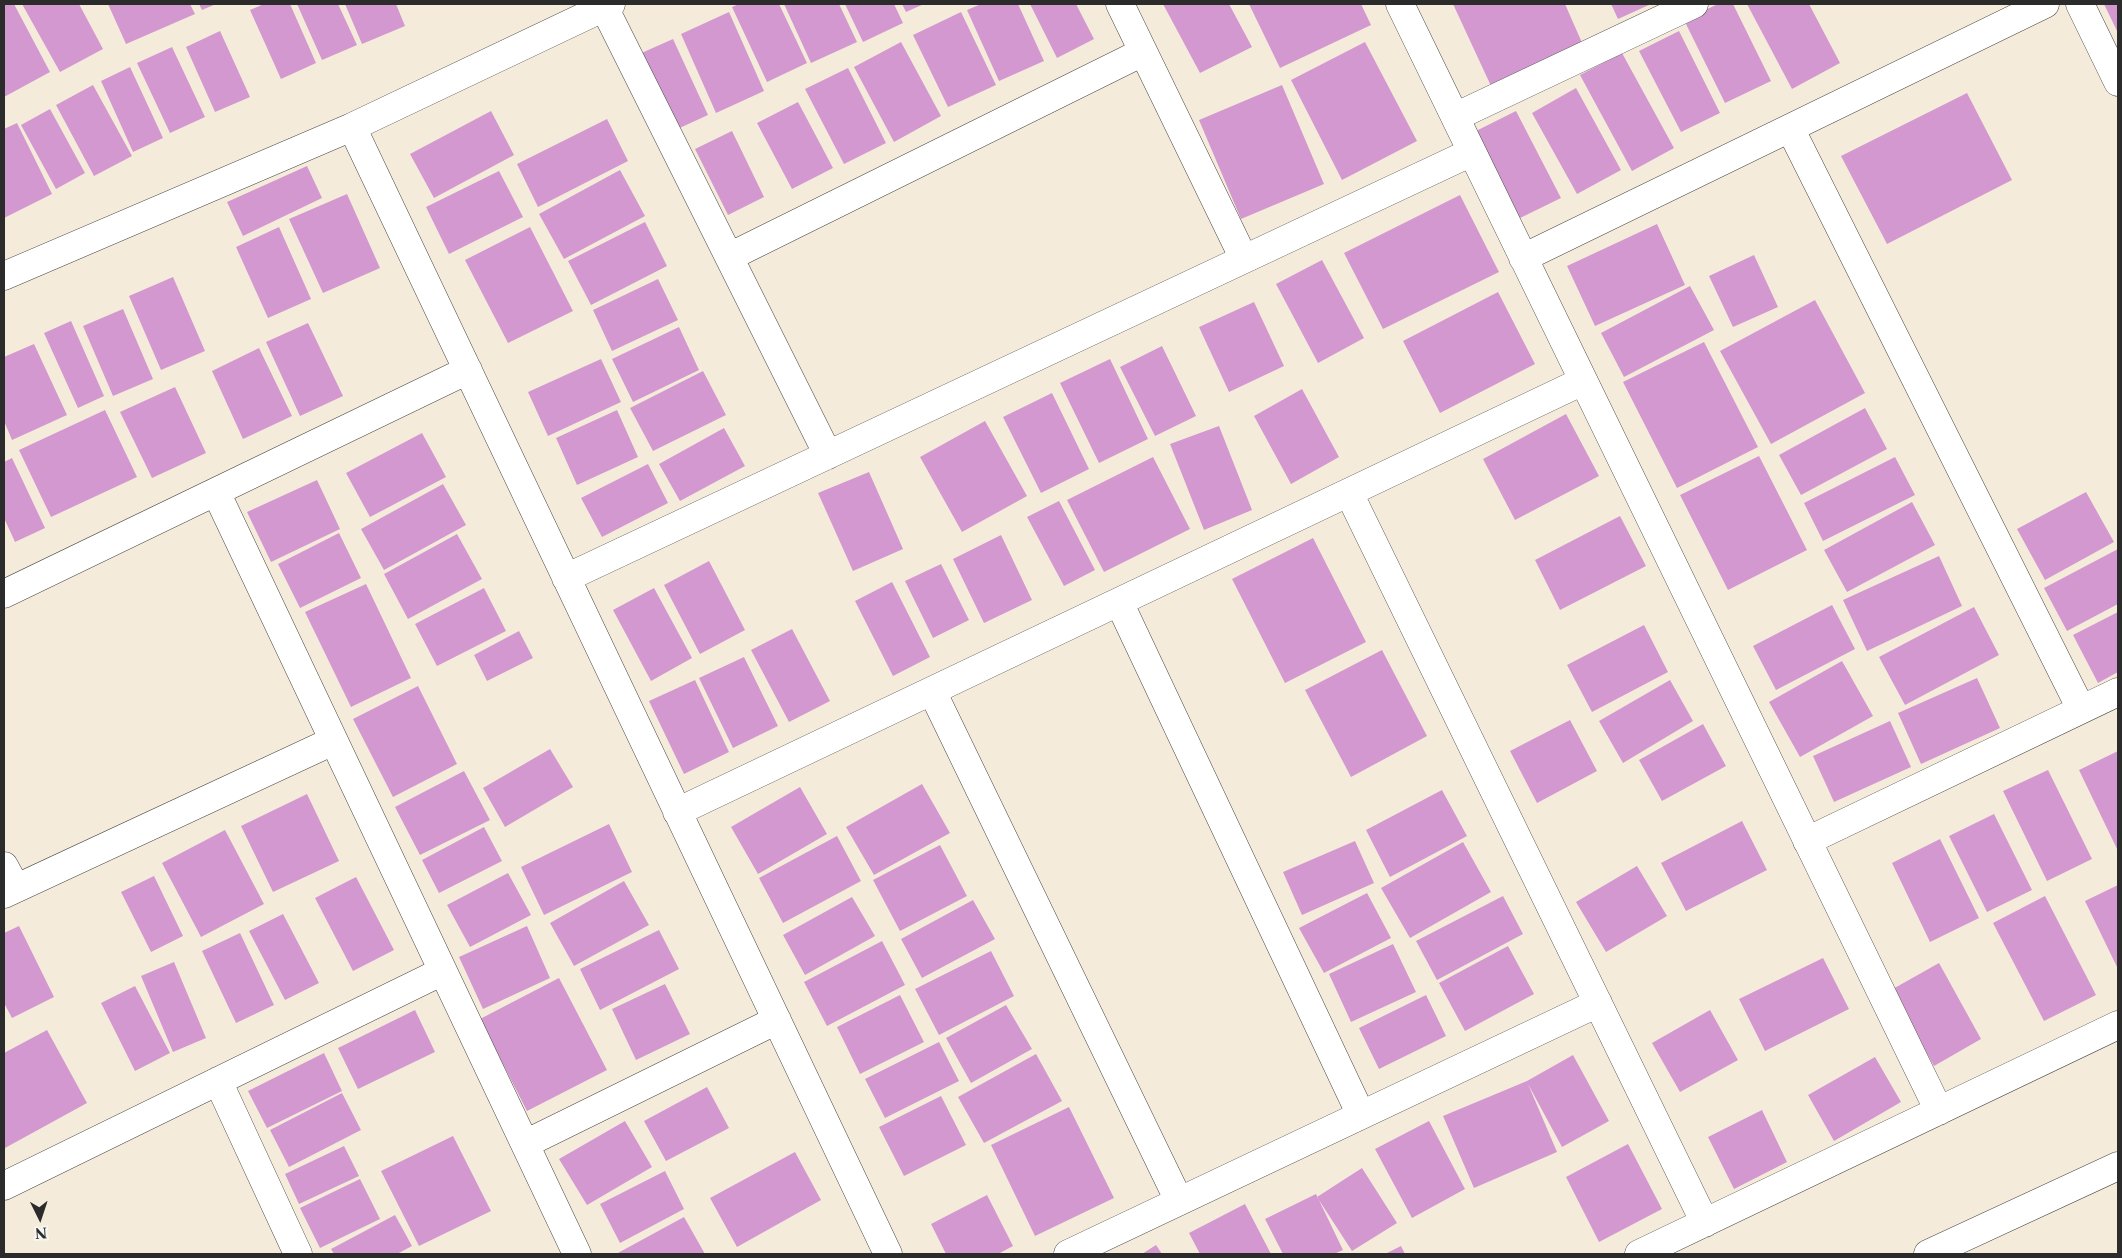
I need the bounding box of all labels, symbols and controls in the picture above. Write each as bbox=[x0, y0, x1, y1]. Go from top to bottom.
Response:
north arrow bbox=[15, 1193, 65, 1243]
text: N bbox=[34, 1224, 48, 1242]

